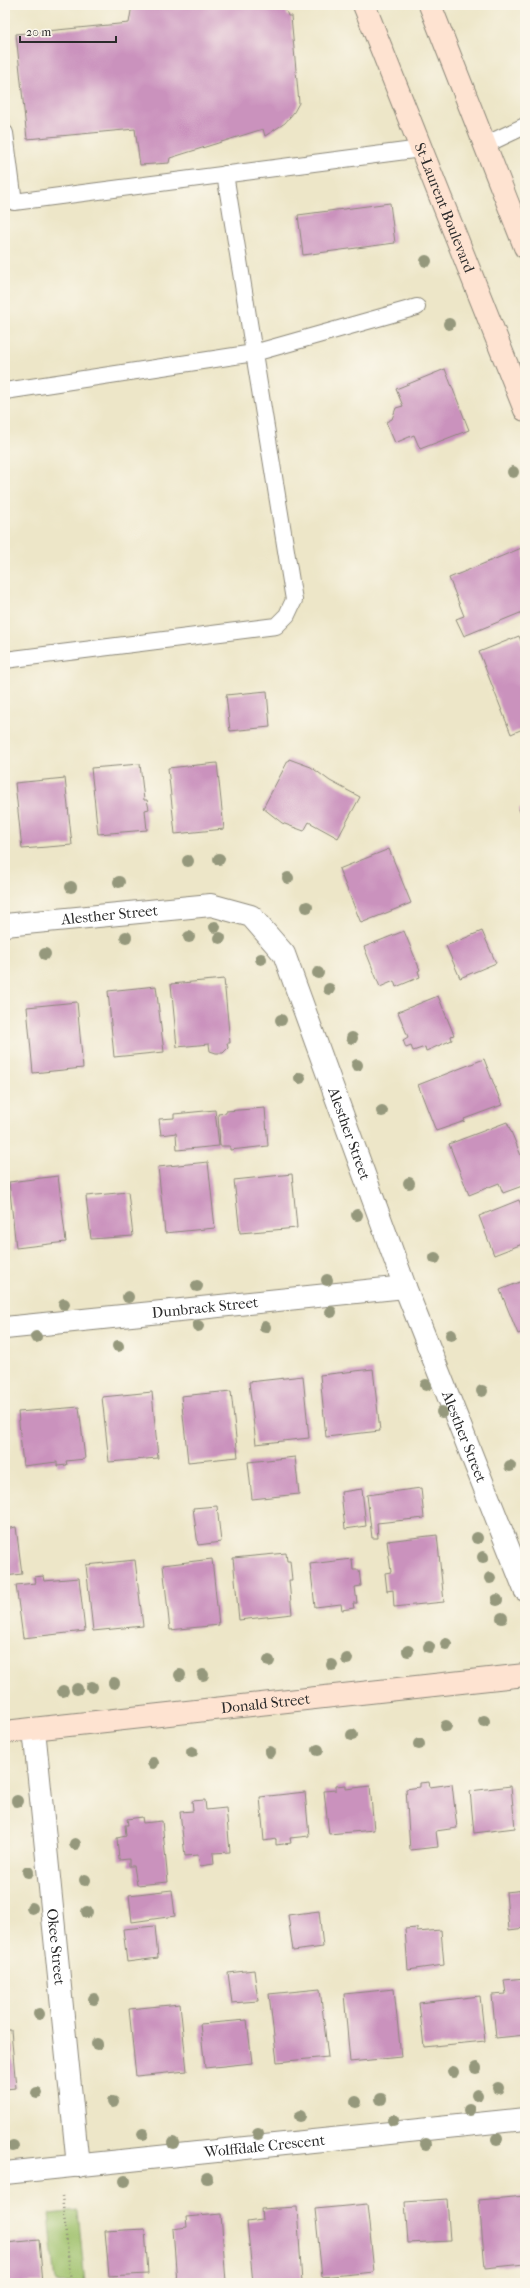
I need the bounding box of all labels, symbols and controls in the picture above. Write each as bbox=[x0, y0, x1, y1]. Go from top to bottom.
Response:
scale bar bbox=[20, 18, 116, 44]
text: 20 m bbox=[26, 25, 51, 39]
street label: St-Laurent Boulevard bbox=[411, 140, 479, 276]
street label: Alesther Street bbox=[59, 901, 159, 929]
street label: Alesther Street bbox=[324, 1084, 375, 1183]
street label: Dunbrack Street bbox=[151, 1293, 260, 1322]
street label: Alesther Street bbox=[438, 1387, 491, 1486]
street label: Donald Street bbox=[220, 1690, 312, 1717]
street label: Okee Street bbox=[43, 1908, 69, 1987]
street label: Wolffdale Crescent bbox=[202, 2131, 327, 2161]

